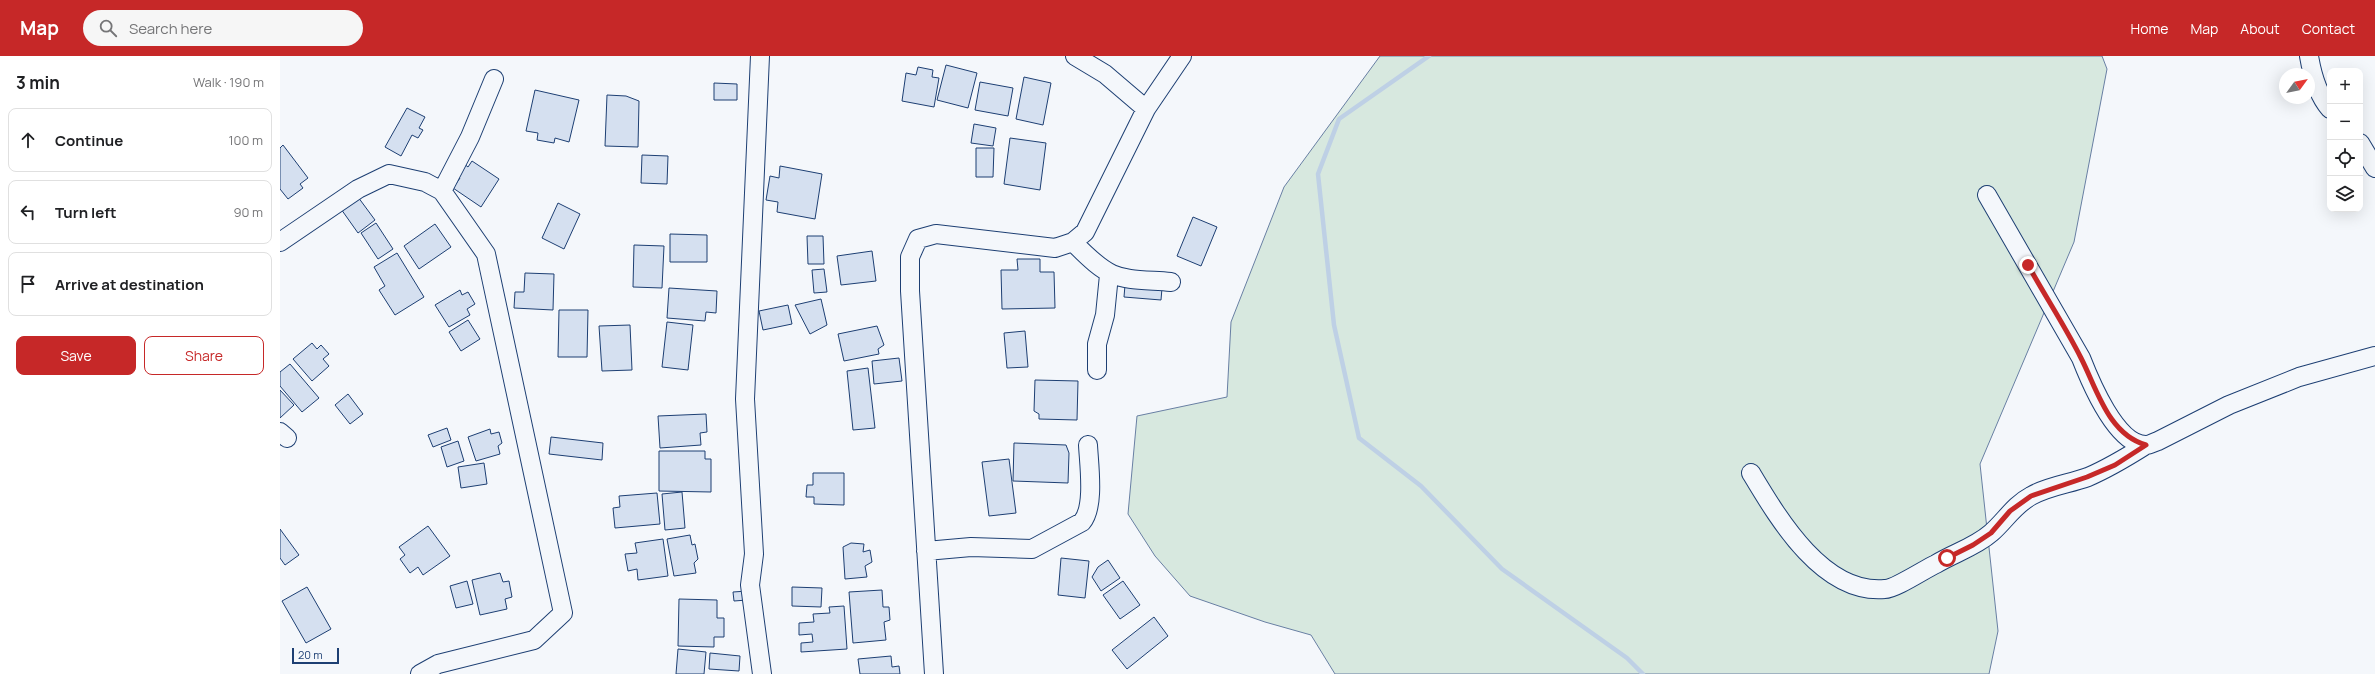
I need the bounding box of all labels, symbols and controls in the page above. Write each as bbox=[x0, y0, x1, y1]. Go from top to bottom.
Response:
search box bbox=[83, 10, 363, 46]
text: Map bbox=[20, 15, 59, 41]
icon: search bbox=[97, 17, 119, 39]
text: Search here bbox=[129, 18, 212, 39]
text: Home bbox=[2131, 19, 2168, 38]
text: Map bbox=[2190, 19, 2218, 38]
text: About bbox=[2240, 19, 2280, 38]
text: Contact bbox=[2302, 19, 2355, 38]
north arrow bbox=[2279, 68, 2315, 104]
map controls bbox=[2327, 68, 2363, 212]
button: + bbox=[2327, 68, 2363, 104]
text: 3 min bbox=[16, 71, 60, 94]
text: Walk · 190 m bbox=[193, 73, 264, 91]
button: − bbox=[2327, 104, 2363, 140]
icon: ahead bbox=[17, 129, 39, 151]
text: Continue bbox=[55, 130, 123, 151]
text: 100 m bbox=[228, 131, 263, 149]
button: locate bbox=[2327, 140, 2363, 176]
button: layers bbox=[2327, 176, 2363, 212]
icon: left bbox=[17, 201, 39, 223]
text: Turn left bbox=[55, 202, 117, 223]
text: 90 m bbox=[233, 203, 263, 221]
route end bbox=[2019, 256, 2037, 274]
icon: arrive bbox=[17, 273, 39, 295]
text: Arrive at destination bbox=[55, 274, 204, 295]
button: Save bbox=[16, 336, 136, 375]
button: Share bbox=[144, 336, 264, 375]
route start bbox=[1938, 549, 1956, 567]
scale bar bbox=[292, 646, 339, 665]
text: 20 m bbox=[298, 647, 323, 662]

